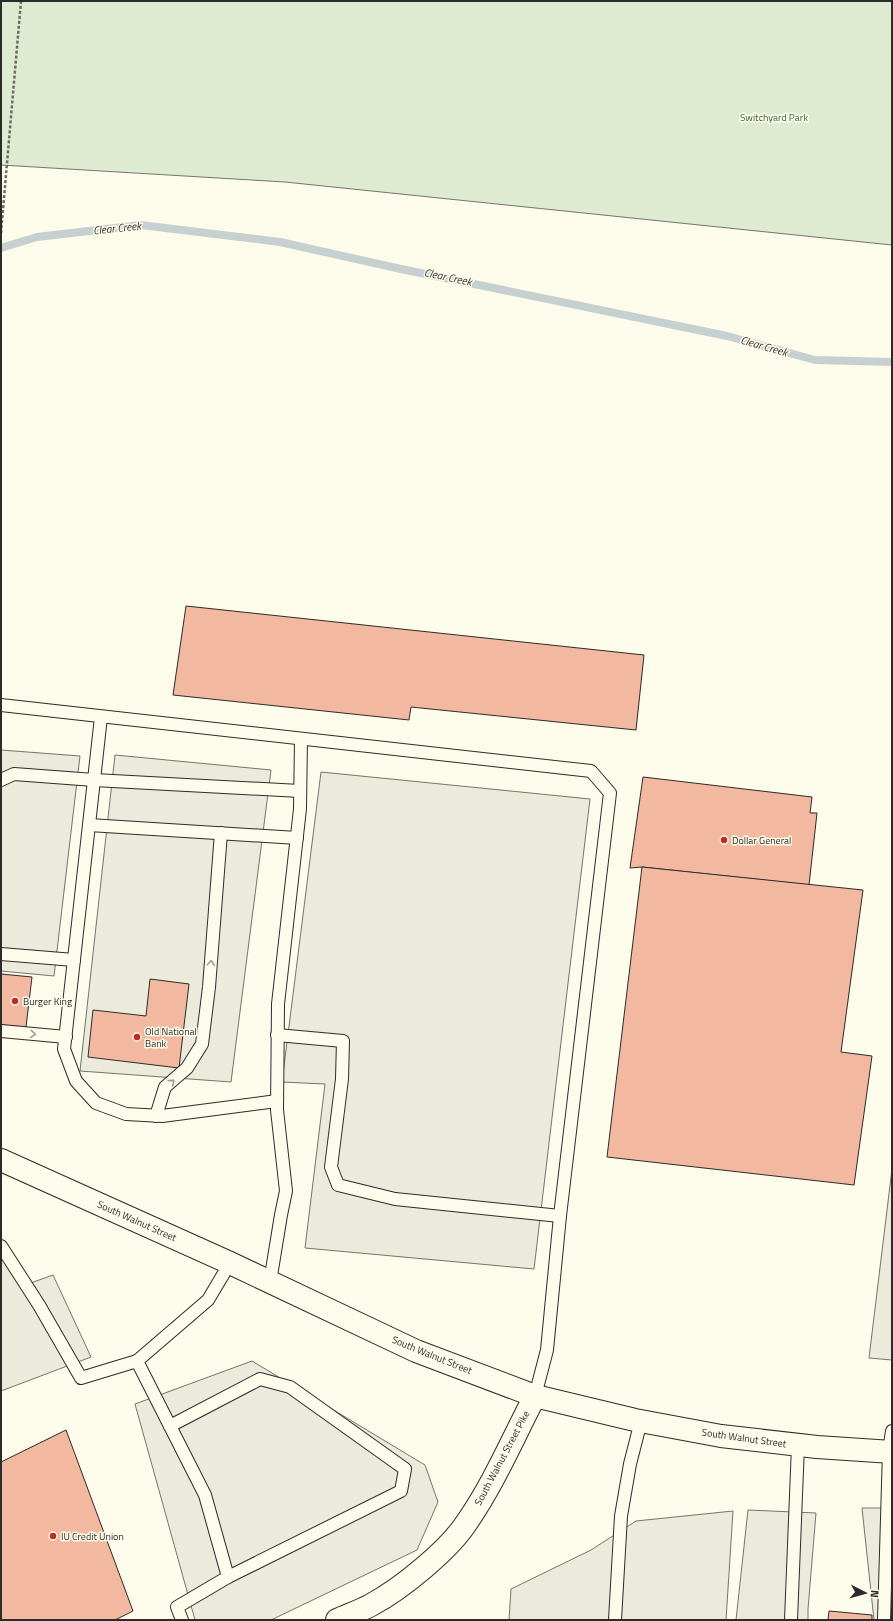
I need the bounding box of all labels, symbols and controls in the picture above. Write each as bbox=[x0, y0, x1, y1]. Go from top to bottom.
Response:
park label: Switchyard Park bbox=[740, 110, 808, 125]
water label: Clear Creek bbox=[92, 217, 143, 238]
water label: Clear Creek bbox=[423, 264, 474, 290]
water label: Clear Creek bbox=[739, 332, 790, 361]
place label: Dollar General bbox=[732, 833, 791, 848]
marker: Dollar General bbox=[719, 835, 729, 845]
one-way arrow bbox=[206, 960, 215, 966]
place label: Burger King bbox=[23, 994, 72, 1009]
marker: Burger King bbox=[10, 996, 20, 1006]
place label: Old National Bank bbox=[145, 1024, 197, 1051]
one-way arrow bbox=[30, 1030, 36, 1039]
marker: Old National Bank bbox=[132, 1032, 142, 1042]
one-way arrow bbox=[167, 1079, 174, 1086]
street label: South Walnut Street bbox=[95, 1197, 179, 1245]
street label: South Walnut Street bbox=[390, 1332, 475, 1378]
street label: South Walnut Street Pike bbox=[471, 1408, 533, 1508]
street label: South Walnut Street bbox=[701, 1425, 788, 1451]
place label: IU Credit Union bbox=[61, 1529, 124, 1544]
marker: IU Credit Union bbox=[48, 1531, 58, 1541]
north arrow bbox=[845, 1573, 885, 1613]
text: N bbox=[867, 1589, 883, 1599]

